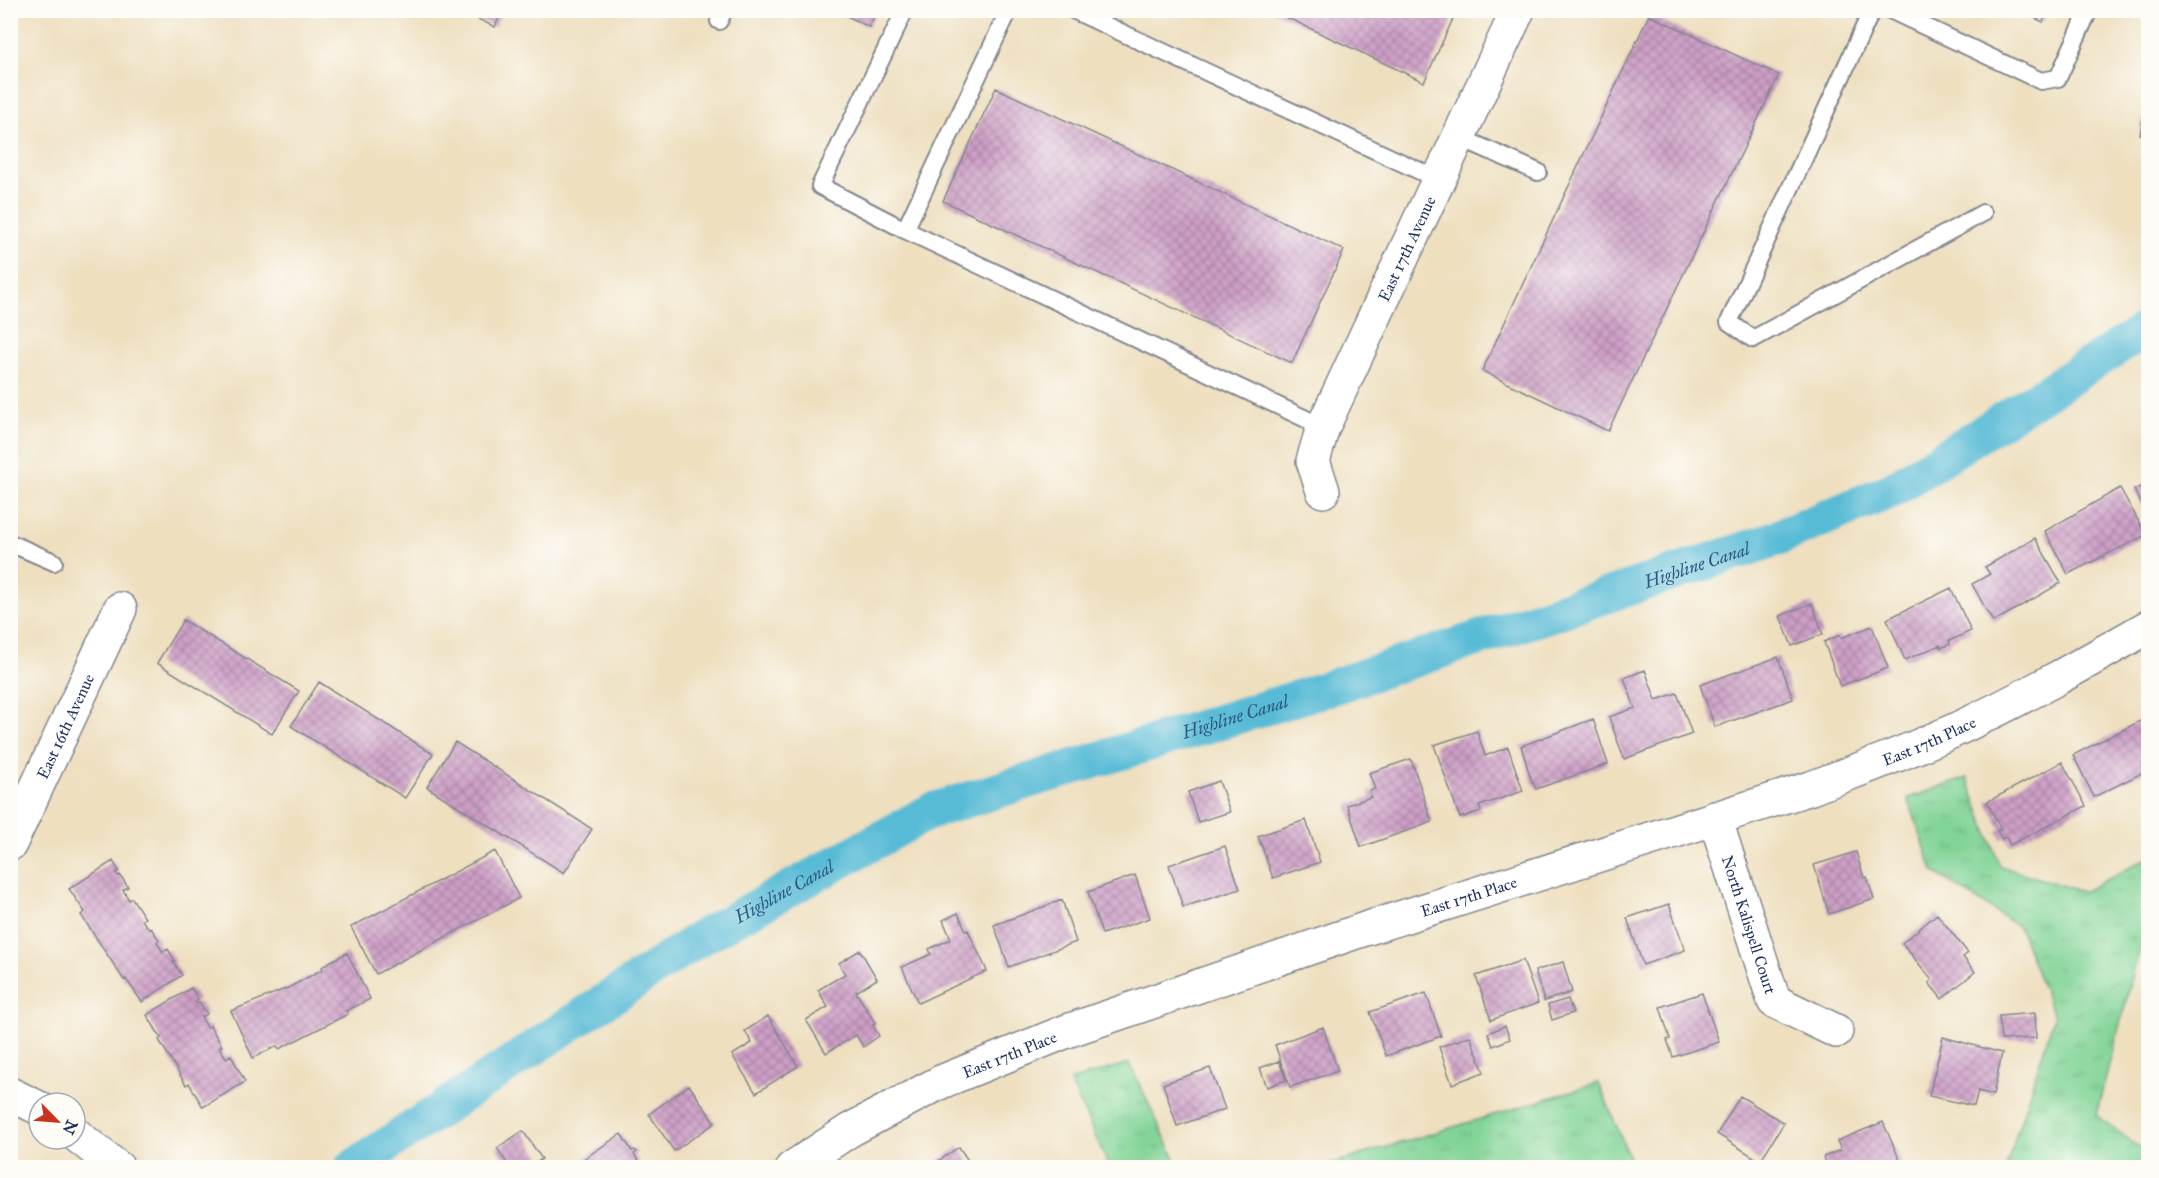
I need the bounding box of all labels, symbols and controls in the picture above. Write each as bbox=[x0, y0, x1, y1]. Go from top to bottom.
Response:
street label: East 17th Avenue bbox=[1374, 193, 1440, 305]
water label: Highline Canal bbox=[1640, 537, 1755, 594]
street label: East 16th Avenue bbox=[33, 671, 98, 782]
water label: Highline Canal bbox=[1178, 690, 1293, 744]
street label: East 17th Place bbox=[1880, 712, 1979, 770]
street label: North Kalispell Court bbox=[1718, 853, 1780, 997]
water label: Highline Canal bbox=[730, 855, 839, 929]
street label: East 17th Place bbox=[1419, 872, 1520, 921]
street label: East 17th Place bbox=[960, 1027, 1060, 1082]
north arrow bbox=[27, 1091, 87, 1151]
text: N bbox=[58, 1117, 82, 1138]

